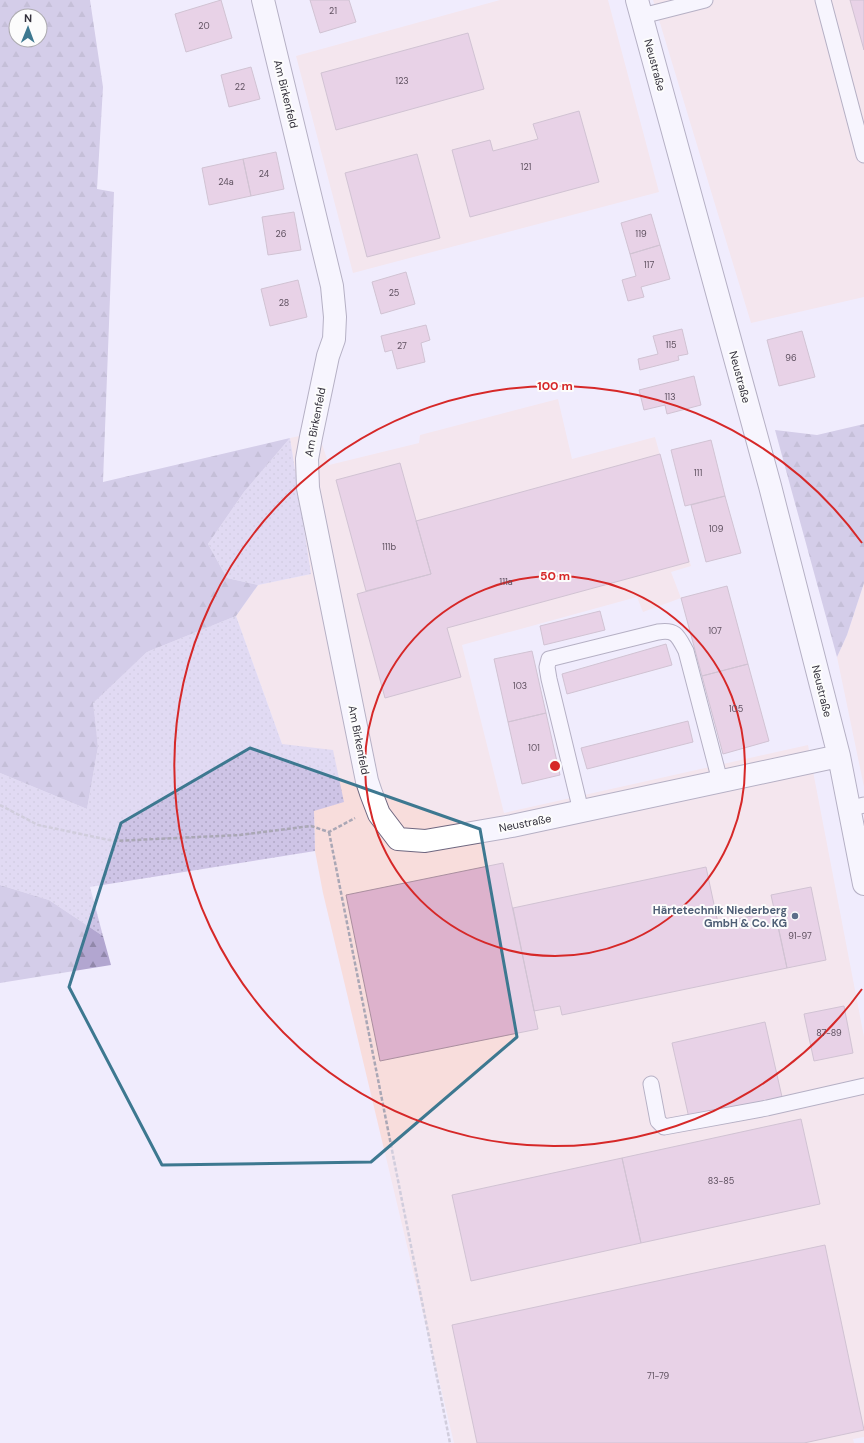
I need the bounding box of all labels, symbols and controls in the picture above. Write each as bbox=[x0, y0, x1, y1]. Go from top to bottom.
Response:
house number: 21 bbox=[329, 5, 337, 17]
north arrow bbox=[8, 8, 48, 48]
text: N bbox=[24, 11, 32, 25]
house number: 20 bbox=[198, 20, 210, 32]
street label: Neustraße bbox=[641, 38, 669, 92]
street label: Am Birkenfeld bbox=[271, 58, 301, 130]
house number: 123 bbox=[395, 75, 409, 87]
house number: 22 bbox=[235, 81, 245, 93]
house number: 121 bbox=[521, 161, 532, 173]
house number: 24 bbox=[259, 168, 270, 180]
house number: 24a bbox=[218, 176, 234, 188]
house number: 26 bbox=[276, 228, 287, 240]
house number: 119 bbox=[635, 228, 647, 240]
house number: 117 bbox=[644, 259, 654, 271]
house number: 25 bbox=[389, 287, 399, 299]
house number: 28 bbox=[279, 297, 289, 309]
house number: 115 bbox=[665, 339, 677, 351]
house number: 27 bbox=[397, 340, 407, 352]
street label: Neustraße bbox=[726, 350, 754, 404]
house number: 96 bbox=[785, 352, 797, 364]
text: 100 m bbox=[537, 378, 573, 394]
street label: Am Birkenfeld bbox=[301, 386, 329, 458]
house number: 113 bbox=[665, 391, 675, 403]
house number: 111 bbox=[694, 467, 702, 479]
house number: 109 bbox=[709, 523, 724, 535]
house number: 111b bbox=[382, 541, 396, 553]
text: 50 m bbox=[540, 568, 570, 584]
house number: 111a bbox=[499, 576, 513, 588]
house number: 107 bbox=[708, 625, 722, 637]
street label: Neustraße bbox=[809, 664, 835, 718]
house number: 103 bbox=[513, 680, 527, 692]
house number: 105 bbox=[729, 703, 743, 715]
street label: Am Birkenfeld bbox=[345, 704, 373, 776]
house number: 101 bbox=[528, 742, 540, 754]
centre of rings bbox=[548, 759, 562, 773]
street label: Neustraße bbox=[498, 811, 552, 835]
place label: Härtetechnik Niederberg GmbH & Co. KG bbox=[653, 903, 787, 930]
marker: Härtetechnik Niederberg GmbH & Co. KG bbox=[790, 911, 800, 921]
house number: 91-97 bbox=[788, 930, 812, 942]
house number: 87-89 bbox=[816, 1027, 842, 1039]
house number: 83-85 bbox=[708, 1175, 734, 1187]
house number: 71-79 bbox=[647, 1370, 669, 1382]

